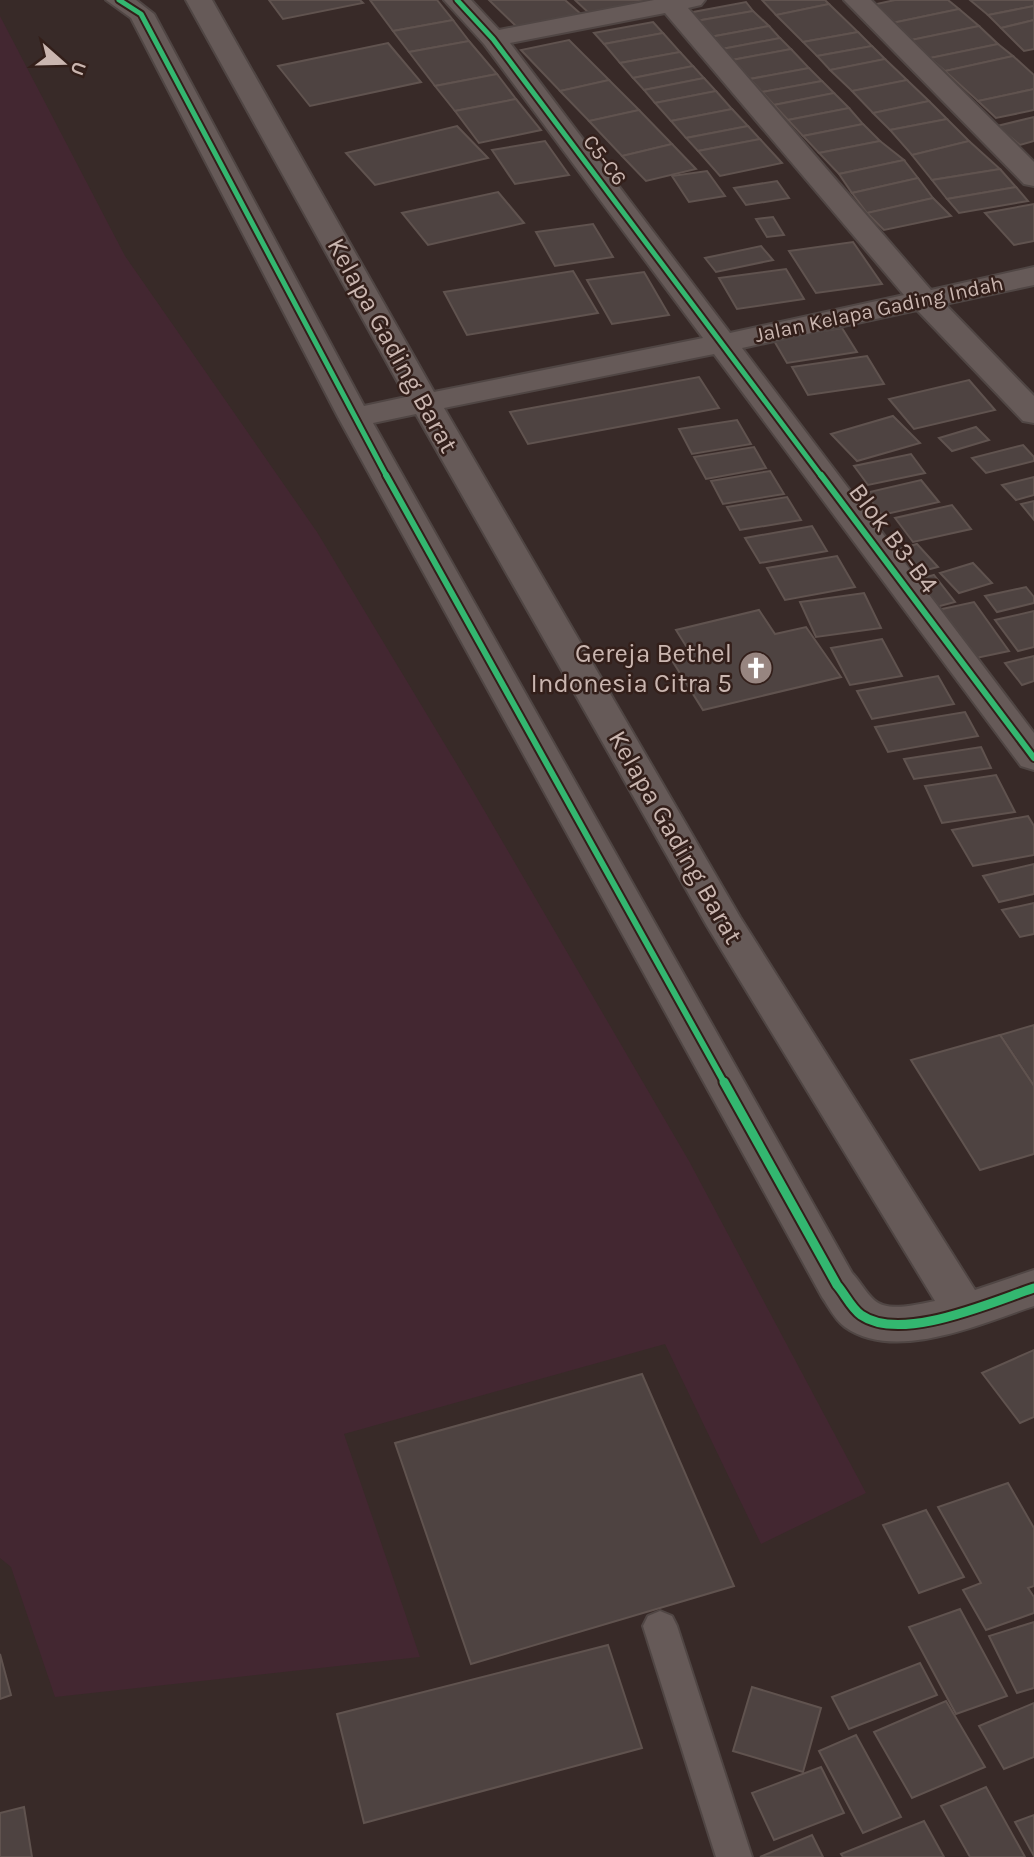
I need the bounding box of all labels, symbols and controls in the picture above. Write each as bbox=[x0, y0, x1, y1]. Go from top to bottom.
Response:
north arrow bbox=[28, 28, 98, 98]
text: U bbox=[65, 59, 91, 78]
street label: C5-C6 bbox=[578, 130, 632, 190]
street label: Kelapa Gading Barat bbox=[321, 232, 465, 458]
street label: Jalan Kelapa Gading Indah bbox=[753, 271, 1005, 347]
street label: Blok B3-B4 bbox=[842, 477, 945, 599]
place label: Gereja Bethel Indonesia Citra 5 bbox=[530, 638, 732, 699]
church icon: Gereja Bethel Indonesia Citra 5 bbox=[737, 649, 775, 687]
street label: Kelapa Gading Barat bbox=[602, 725, 749, 950]

